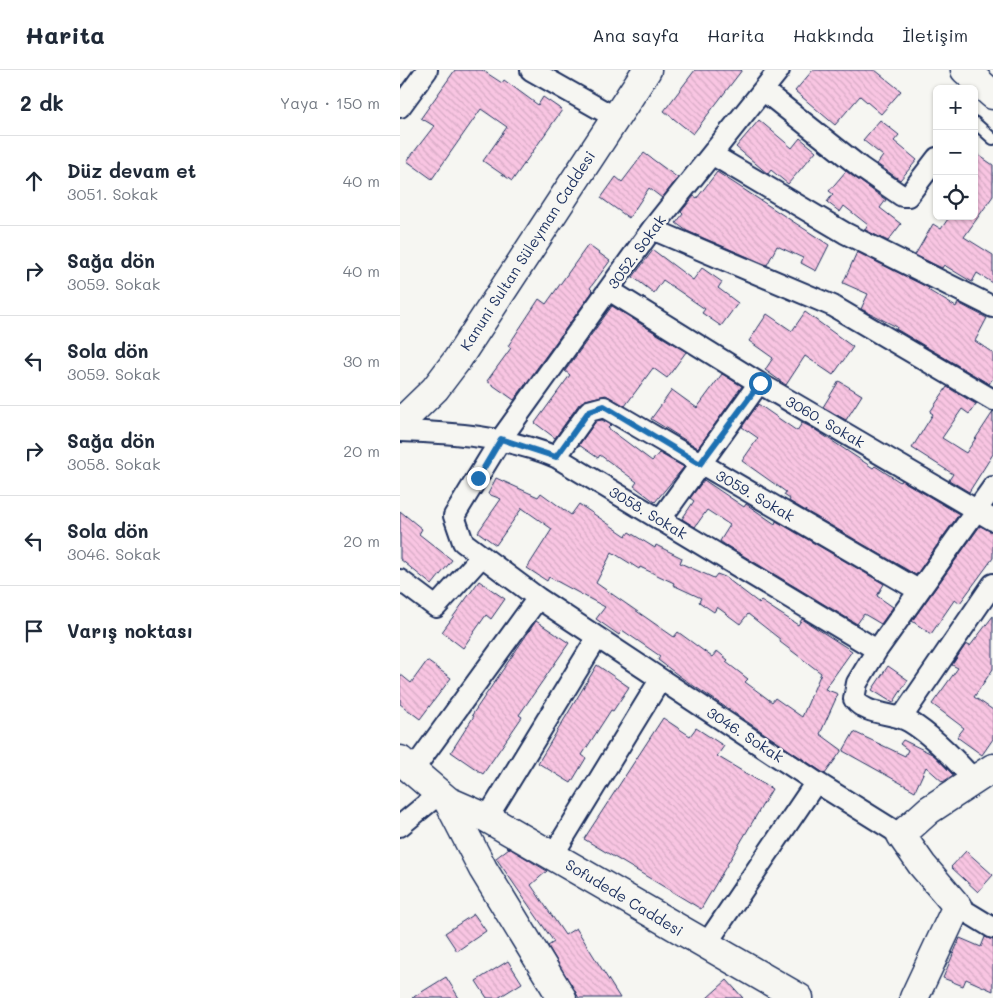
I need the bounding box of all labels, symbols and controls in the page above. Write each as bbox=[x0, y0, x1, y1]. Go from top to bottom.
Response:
text: Harita bbox=[25, 19, 105, 50]
text: Ana sayfa bbox=[592, 23, 679, 47]
text: Harita bbox=[707, 23, 765, 47]
text: Hakkında bbox=[793, 23, 874, 47]
text: İletişim bbox=[902, 23, 968, 47]
map controls bbox=[933, 85, 978, 220]
button: + bbox=[933, 85, 978, 130]
text: 2 dk bbox=[20, 89, 64, 116]
text: Yaya · 150 m bbox=[280, 92, 380, 113]
button: − bbox=[933, 130, 978, 175]
street label: Kanuni Sultan Süleyman Caddesi bbox=[455, 147, 599, 354]
text: Düz devam et bbox=[67, 158, 196, 183]
icon: ahead bbox=[20, 167, 48, 195]
text: 40 m bbox=[343, 170, 380, 191]
button: locate bbox=[933, 175, 978, 220]
text: 3051. Sokak bbox=[67, 183, 158, 204]
street label: 3052. Sokak bbox=[603, 210, 670, 292]
text: Sağa dön bbox=[67, 248, 155, 273]
icon: right bbox=[20, 257, 48, 285]
text: 40 m bbox=[343, 260, 380, 281]
text: 3059. Sokak bbox=[67, 273, 160, 294]
text: Sola dön bbox=[67, 338, 149, 363]
icon: left bbox=[20, 347, 48, 375]
text: 30 m bbox=[343, 350, 380, 371]
text: 3059. Sokak bbox=[67, 363, 160, 384]
route start bbox=[749, 372, 772, 395]
street label: 3060. Sokak bbox=[782, 390, 869, 452]
text: Sağa dön bbox=[67, 428, 155, 453]
icon: right bbox=[20, 437, 48, 465]
text: 20 m bbox=[343, 440, 380, 461]
text: 3058. Sokak bbox=[67, 453, 161, 474]
street label: 3059. Sokak bbox=[713, 465, 798, 526]
route end bbox=[467, 467, 490, 490]
street label: 3058. Sokak bbox=[606, 481, 691, 543]
text: Sola dön bbox=[67, 518, 149, 543]
icon: left bbox=[20, 527, 48, 555]
text: 20 m bbox=[343, 530, 380, 551]
text: 3046. Sokak bbox=[67, 543, 161, 564]
icon: arrive bbox=[20, 617, 48, 645]
text: Varış noktası bbox=[67, 618, 193, 643]
street label: 3046. Sokak bbox=[703, 702, 788, 766]
street label: Sofudede Caddesi bbox=[562, 854, 687, 940]

